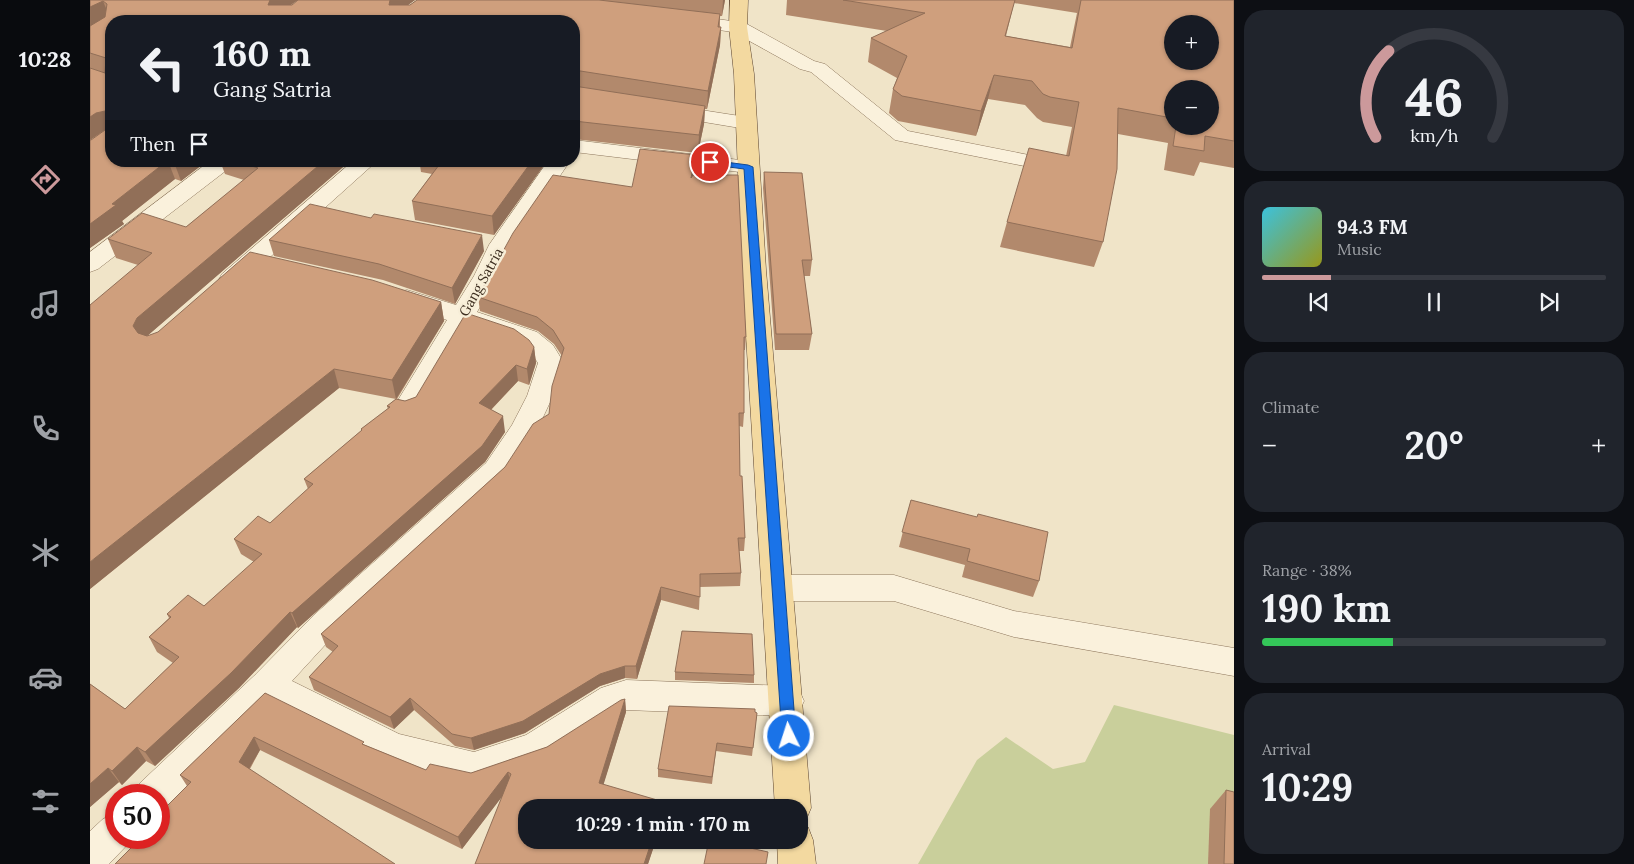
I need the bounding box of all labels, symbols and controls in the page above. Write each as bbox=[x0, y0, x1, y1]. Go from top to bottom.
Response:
map controls bbox=[1164, 15, 1219, 135]
button: + bbox=[1164, 15, 1219, 70]
text: 160 m bbox=[213, 31, 311, 76]
icon: left bbox=[130, 35, 195, 100]
text: 10:28 bbox=[19, 45, 71, 73]
text: 46 bbox=[1405, 64, 1463, 130]
text: Gang Satria bbox=[213, 75, 332, 103]
button: − bbox=[1164, 80, 1219, 135]
text: km/h bbox=[1410, 124, 1458, 147]
icon: arrive bbox=[185, 130, 213, 158]
text: Then bbox=[130, 132, 175, 156]
pin bbox=[689, 141, 731, 183]
icon: arrive bbox=[696, 148, 724, 176]
icon: directions bbox=[28, 162, 63, 197]
text: 94.3 FM bbox=[1337, 215, 1408, 239]
text: Music bbox=[1337, 239, 1382, 259]
street label: Gang Satria bbox=[455, 245, 507, 319]
icon: music bbox=[28, 287, 63, 322]
icon: previous bbox=[1305, 288, 1333, 316]
icon: pause bbox=[1420, 288, 1448, 316]
icon: next bbox=[1535, 288, 1563, 316]
text: Climate bbox=[1262, 397, 1319, 417]
icon: phone bbox=[28, 411, 63, 446]
text: 20° bbox=[1405, 421, 1463, 469]
text: − bbox=[1262, 428, 1277, 464]
text: + bbox=[1591, 428, 1606, 464]
icon: climate bbox=[28, 535, 63, 570]
text: Range · 38% bbox=[1262, 560, 1352, 580]
text: 190 km bbox=[1262, 584, 1391, 632]
icon: car bbox=[28, 660, 63, 695]
position arrow bbox=[762, 709, 814, 761]
text: Arrival bbox=[1262, 739, 1311, 759]
text: 10:29 bbox=[1262, 763, 1353, 811]
icon: filters bbox=[28, 784, 63, 819]
speed limit sign: 50 bbox=[105, 784, 170, 849]
text: 10:29 · 1 min · 170 m bbox=[576, 812, 750, 836]

